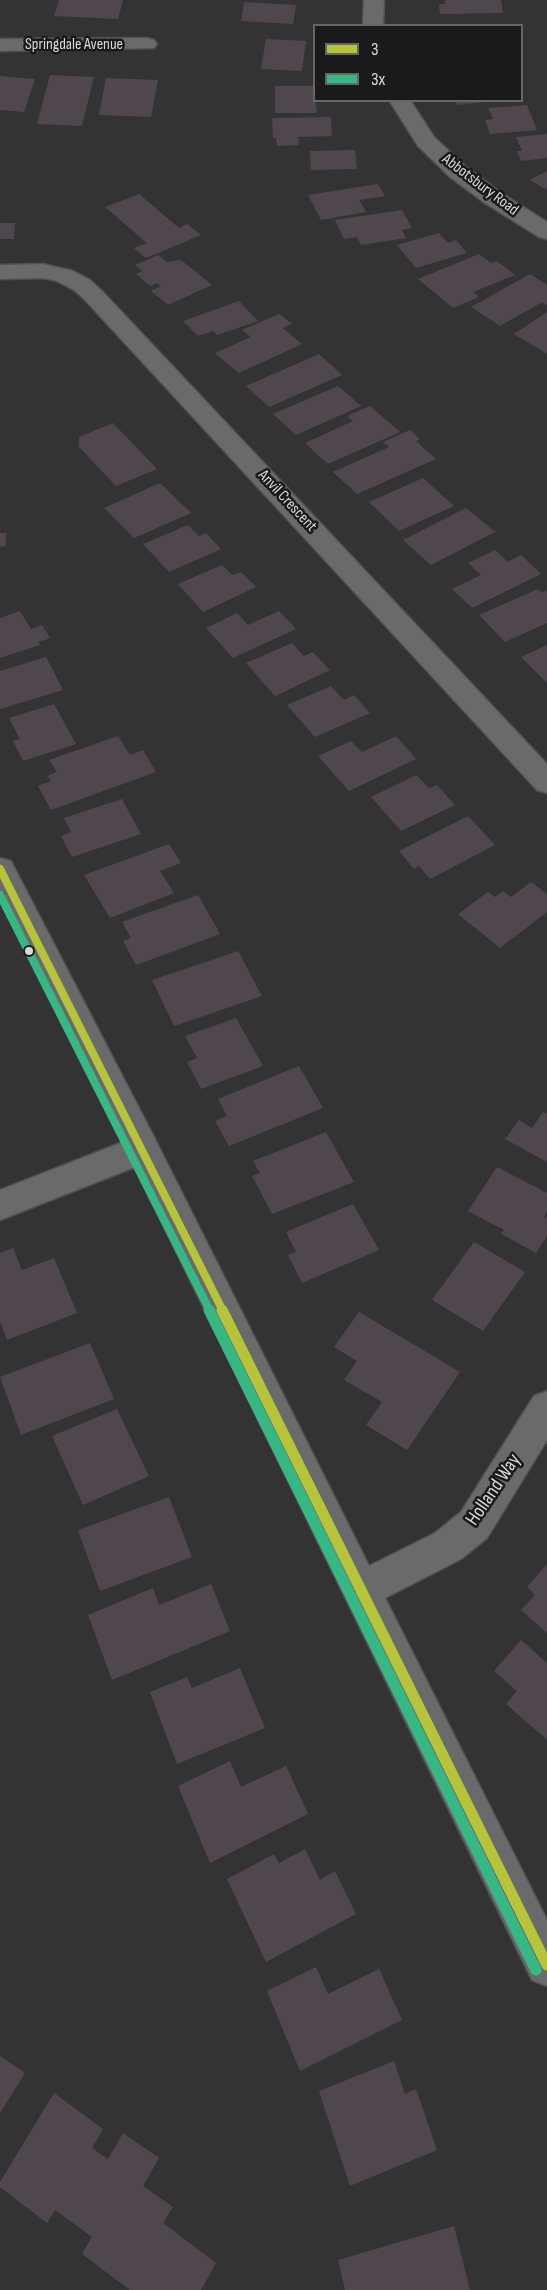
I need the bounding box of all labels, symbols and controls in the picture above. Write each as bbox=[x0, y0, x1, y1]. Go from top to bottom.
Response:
legend bbox=[313, 24, 523, 102]
street label: Springdale Avenue bbox=[25, 35, 123, 55]
text: 3 bbox=[371, 39, 379, 60]
text: 3x bbox=[371, 69, 385, 90]
street label: Abbotsbury Road bbox=[438, 150, 522, 220]
street label: Anvil Crescent bbox=[254, 466, 320, 536]
unlabelled marker bbox=[23, 945, 35, 957]
street label: Holland Way bbox=[461, 1450, 527, 1530]

